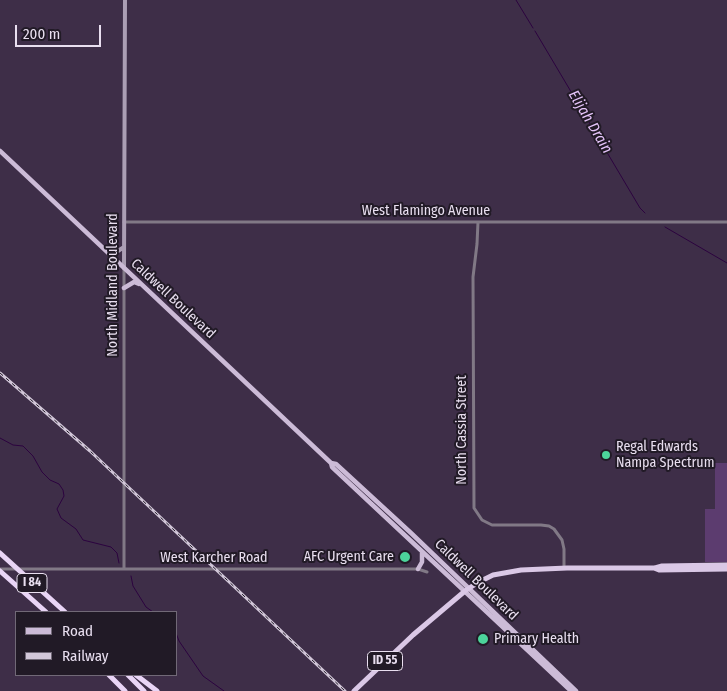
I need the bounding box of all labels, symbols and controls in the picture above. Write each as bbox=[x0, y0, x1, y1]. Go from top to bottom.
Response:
scale bar bbox=[18, 15, 104, 47]
text: 200 m bbox=[23, 25, 60, 43]
water label: Elijah Drain bbox=[564, 87, 616, 157]
street label: West Flamingo Avenue bbox=[362, 203, 490, 219]
street label: North Midland Boulevard bbox=[105, 213, 121, 357]
street label: Caldwell Boulevard bbox=[127, 256, 219, 342]
street label: North Cassia Street bbox=[454, 375, 470, 485]
place label: Regal Edwards Nampa Spectrum bbox=[616, 439, 714, 472]
marker: Regal Edwards Nampa Spectrum bbox=[600, 449, 612, 461]
street label: Caldwell Boulevard bbox=[431, 536, 521, 624]
place label: AFC Urgent Care bbox=[304, 549, 394, 565]
street label: West Karcher Road bbox=[160, 550, 268, 566]
marker: AFC Urgent Care bbox=[398, 550, 412, 564]
road number: I 84 bbox=[17, 574, 47, 592]
legend bbox=[15, 611, 178, 676]
text: Road bbox=[62, 622, 93, 640]
place label: Primary Health bbox=[494, 631, 579, 647]
marker: Primary Health bbox=[476, 632, 490, 646]
text: Railway bbox=[62, 647, 109, 665]
road number: ID 55 bbox=[368, 651, 402, 670]

